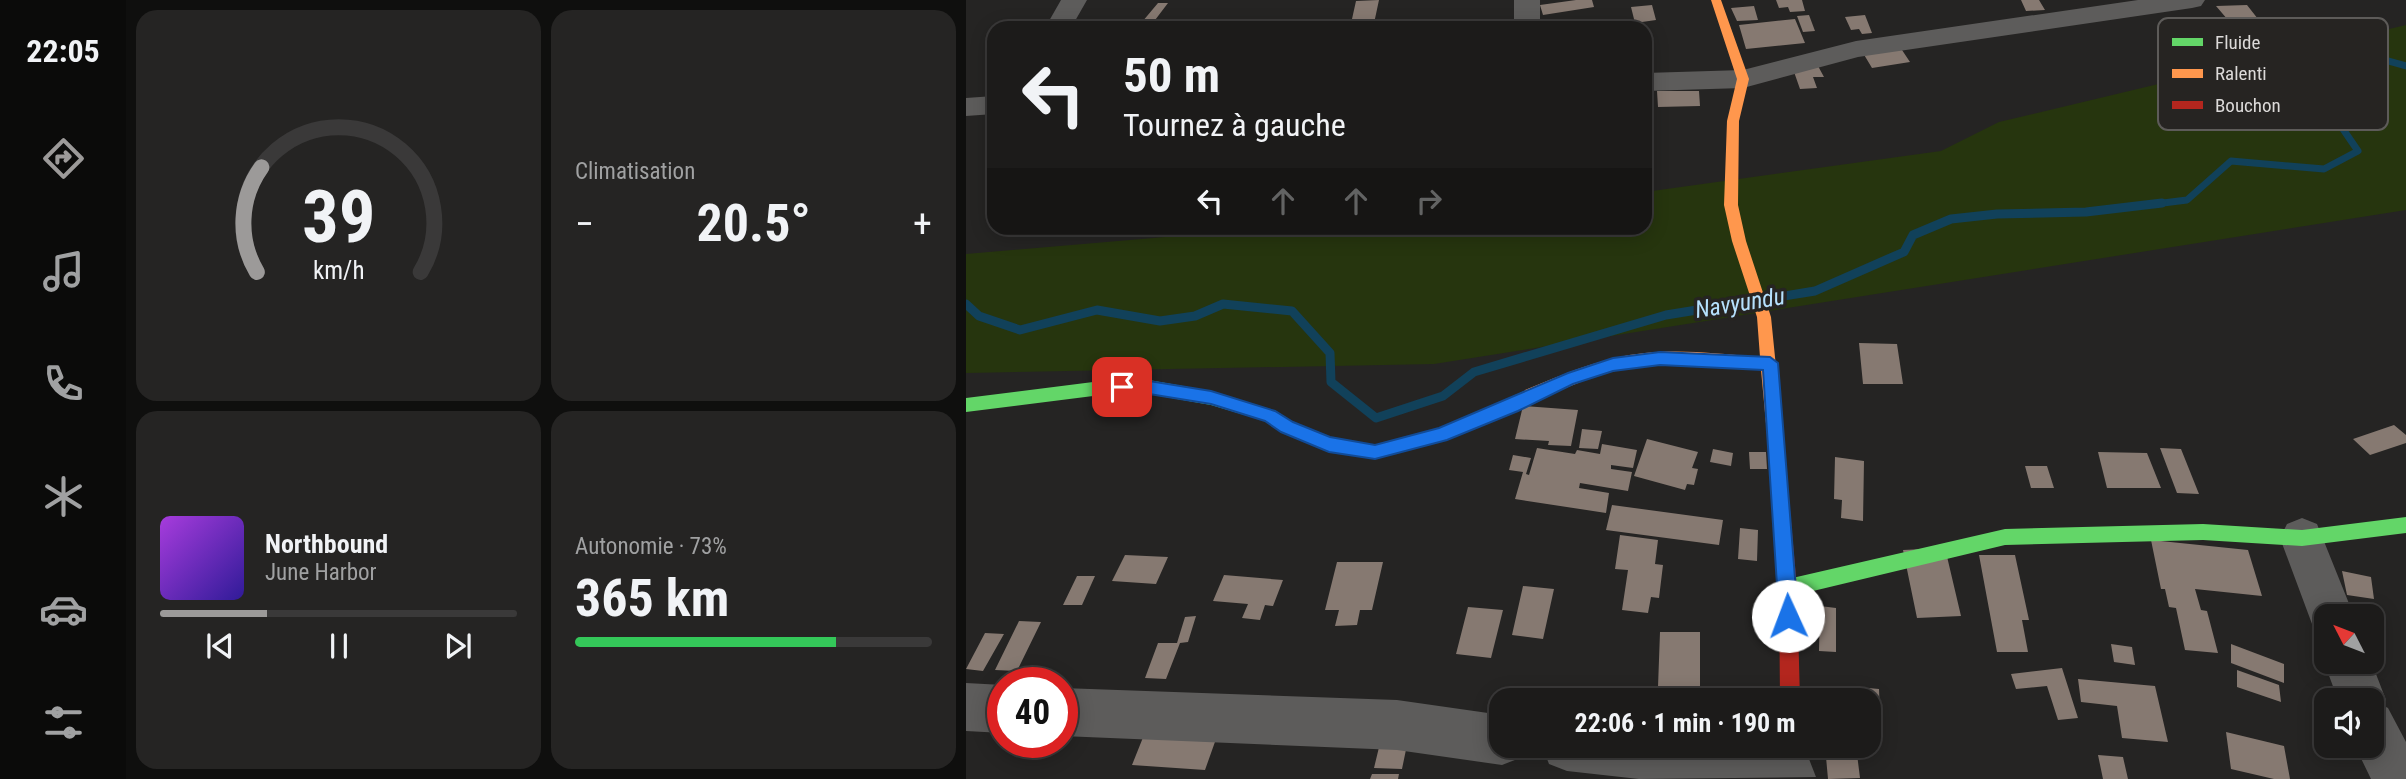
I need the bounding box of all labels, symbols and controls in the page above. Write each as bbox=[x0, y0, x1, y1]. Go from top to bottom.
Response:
legend bbox=[2158, 18, 2388, 130]
text: Fluide bbox=[2215, 31, 2260, 54]
text: 22:05 bbox=[26, 32, 100, 70]
text: 50 m bbox=[1123, 47, 1220, 104]
icon: left bbox=[1008, 49, 1099, 140]
text: Ralenti bbox=[2215, 62, 2267, 85]
text: Bouchon bbox=[2215, 94, 2281, 117]
text: Tournez à gauche bbox=[1123, 106, 1346, 144]
icon: directions bbox=[39, 134, 88, 183]
text: Climatisation bbox=[575, 158, 695, 185]
text: 39 bbox=[302, 174, 375, 260]
icon: left bbox=[1191, 182, 1229, 220]
icon: ahead bbox=[1264, 182, 1302, 220]
icon: ahead bbox=[1337, 182, 1375, 220]
icon: right bbox=[1410, 182, 1448, 220]
text: 20.5° bbox=[696, 193, 811, 254]
text: − bbox=[575, 202, 594, 246]
text: + bbox=[913, 202, 932, 246]
icon: music bbox=[39, 247, 88, 296]
text: km/h bbox=[313, 255, 364, 284]
water label: Navyundu bbox=[1693, 282, 1787, 324]
pin bbox=[1092, 357, 1152, 417]
icon: phone bbox=[39, 359, 88, 408]
icon: arrive bbox=[1103, 368, 1141, 406]
icon: climate bbox=[39, 472, 88, 521]
text: Northbound bbox=[265, 529, 388, 559]
text: Autonomie · 73% bbox=[575, 533, 727, 560]
text: June Harbor bbox=[265, 559, 377, 586]
text: 365 km bbox=[575, 568, 729, 629]
position arrow bbox=[1751, 579, 1825, 653]
icon: car bbox=[39, 585, 88, 634]
north arrow bbox=[2314, 604, 2384, 674]
map controls bbox=[2314, 604, 2384, 758]
icon: previous bbox=[201, 627, 239, 665]
icon: pause bbox=[320, 627, 358, 665]
icon: next bbox=[439, 627, 477, 665]
speed limit sign: 40 bbox=[987, 667, 1078, 758]
button: sound bbox=[2314, 688, 2384, 758]
icon: filters bbox=[39, 698, 88, 747]
text: 22:06 · 1 min · 190 m bbox=[1575, 708, 1795, 738]

